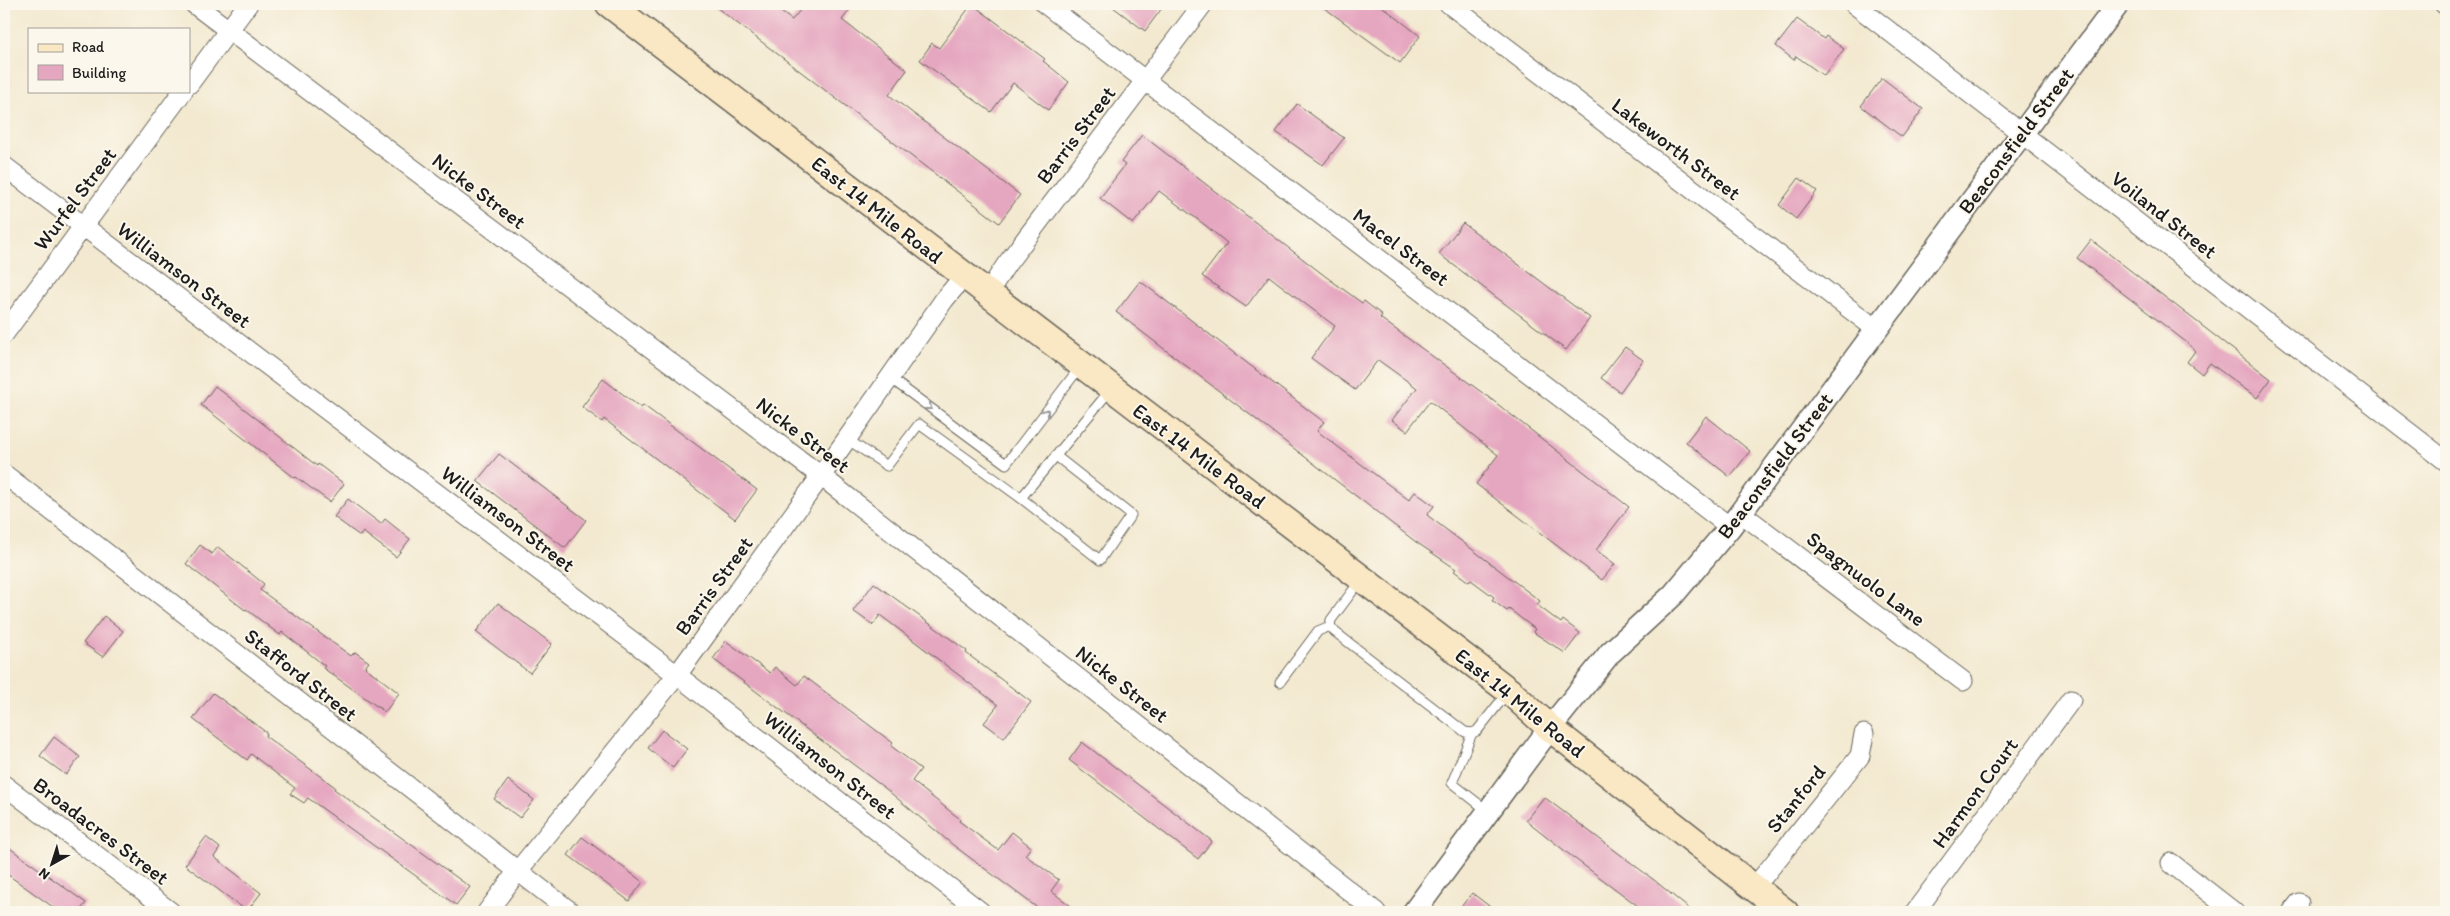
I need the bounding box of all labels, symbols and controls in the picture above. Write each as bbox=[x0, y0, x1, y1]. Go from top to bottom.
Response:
legend bbox=[28, 28, 190, 92]
text: Road bbox=[72, 38, 105, 56]
street label: Beaconsfield Street bbox=[1953, 63, 2079, 219]
text: Building bbox=[72, 64, 126, 82]
street label: Barris Street bbox=[1031, 81, 1121, 189]
street label: Lakeworth Street bbox=[1607, 92, 1746, 205]
street label: Wurfel Street bbox=[28, 142, 121, 255]
street label: Nicke Street bbox=[428, 147, 531, 234]
street label: East 14 Mile Road bbox=[807, 151, 948, 269]
street label: Voiland Street bbox=[2106, 166, 2222, 264]
street label: Macel Street bbox=[1348, 202, 1454, 291]
street label: Williamson Street bbox=[112, 216, 256, 333]
street label: Beaconsfield Street bbox=[1712, 388, 1838, 544]
street label: Nicke Street bbox=[752, 391, 855, 478]
street label: East 14 Mile Road bbox=[1128, 397, 1271, 514]
one-way arrow bbox=[923, 401, 933, 410]
one-way arrow bbox=[1041, 409, 1049, 418]
street label: Williamson Street bbox=[436, 460, 580, 577]
street label: Spagnuolo Lane bbox=[1802, 526, 1931, 631]
street label: Barris Street bbox=[669, 531, 758, 640]
street label: Stafford Street bbox=[240, 623, 363, 726]
street label: Nicke Street bbox=[1071, 640, 1174, 728]
street label: East 14 Mile Road bbox=[1450, 643, 1590, 763]
street label: Williamson Street bbox=[759, 705, 902, 824]
street label: Harmon Court bbox=[1926, 733, 2023, 853]
street label: Stanford bbox=[1761, 760, 1831, 838]
street label: Broadacres Street bbox=[29, 771, 174, 890]
north arrow bbox=[28, 838, 78, 888]
text: N bbox=[35, 864, 53, 883]

